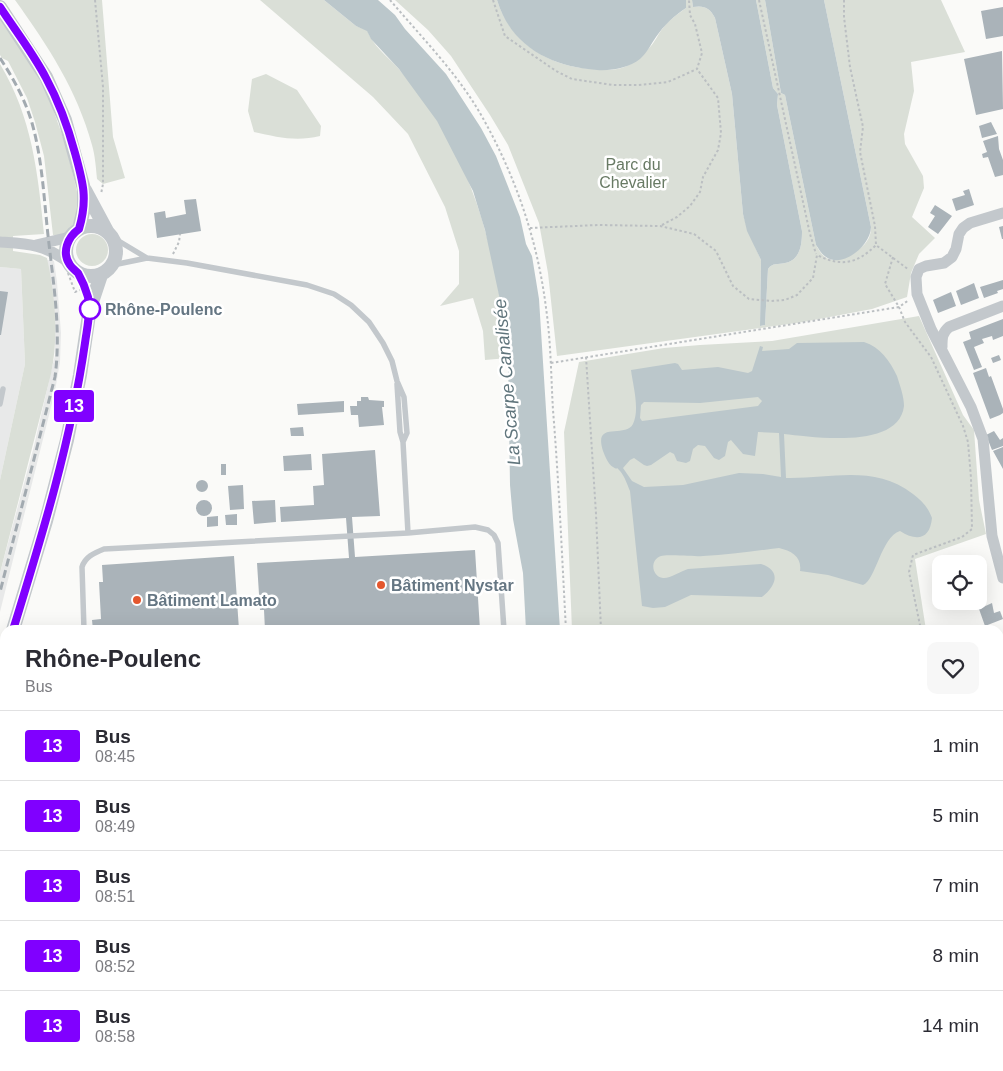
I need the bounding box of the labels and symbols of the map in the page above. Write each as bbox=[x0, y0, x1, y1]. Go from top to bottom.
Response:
park label: Parc du Chevalier bbox=[599, 156, 667, 191]
marker: Rhône-Poulenc bbox=[79, 298, 101, 320]
water label: La Scarpe Canalisée bbox=[490, 298, 524, 466]
place label: Rhône-Poulenc bbox=[105, 301, 222, 318]
line badge: 13 bbox=[52, 390, 96, 422]
place label: Bâtiment Nystar bbox=[391, 577, 514, 594]
marker: Bâtiment Nystar bbox=[375, 579, 387, 591]
place label: Bâtiment Lamato bbox=[147, 592, 277, 609]
marker: Bâtiment Lamato bbox=[131, 594, 143, 606]

